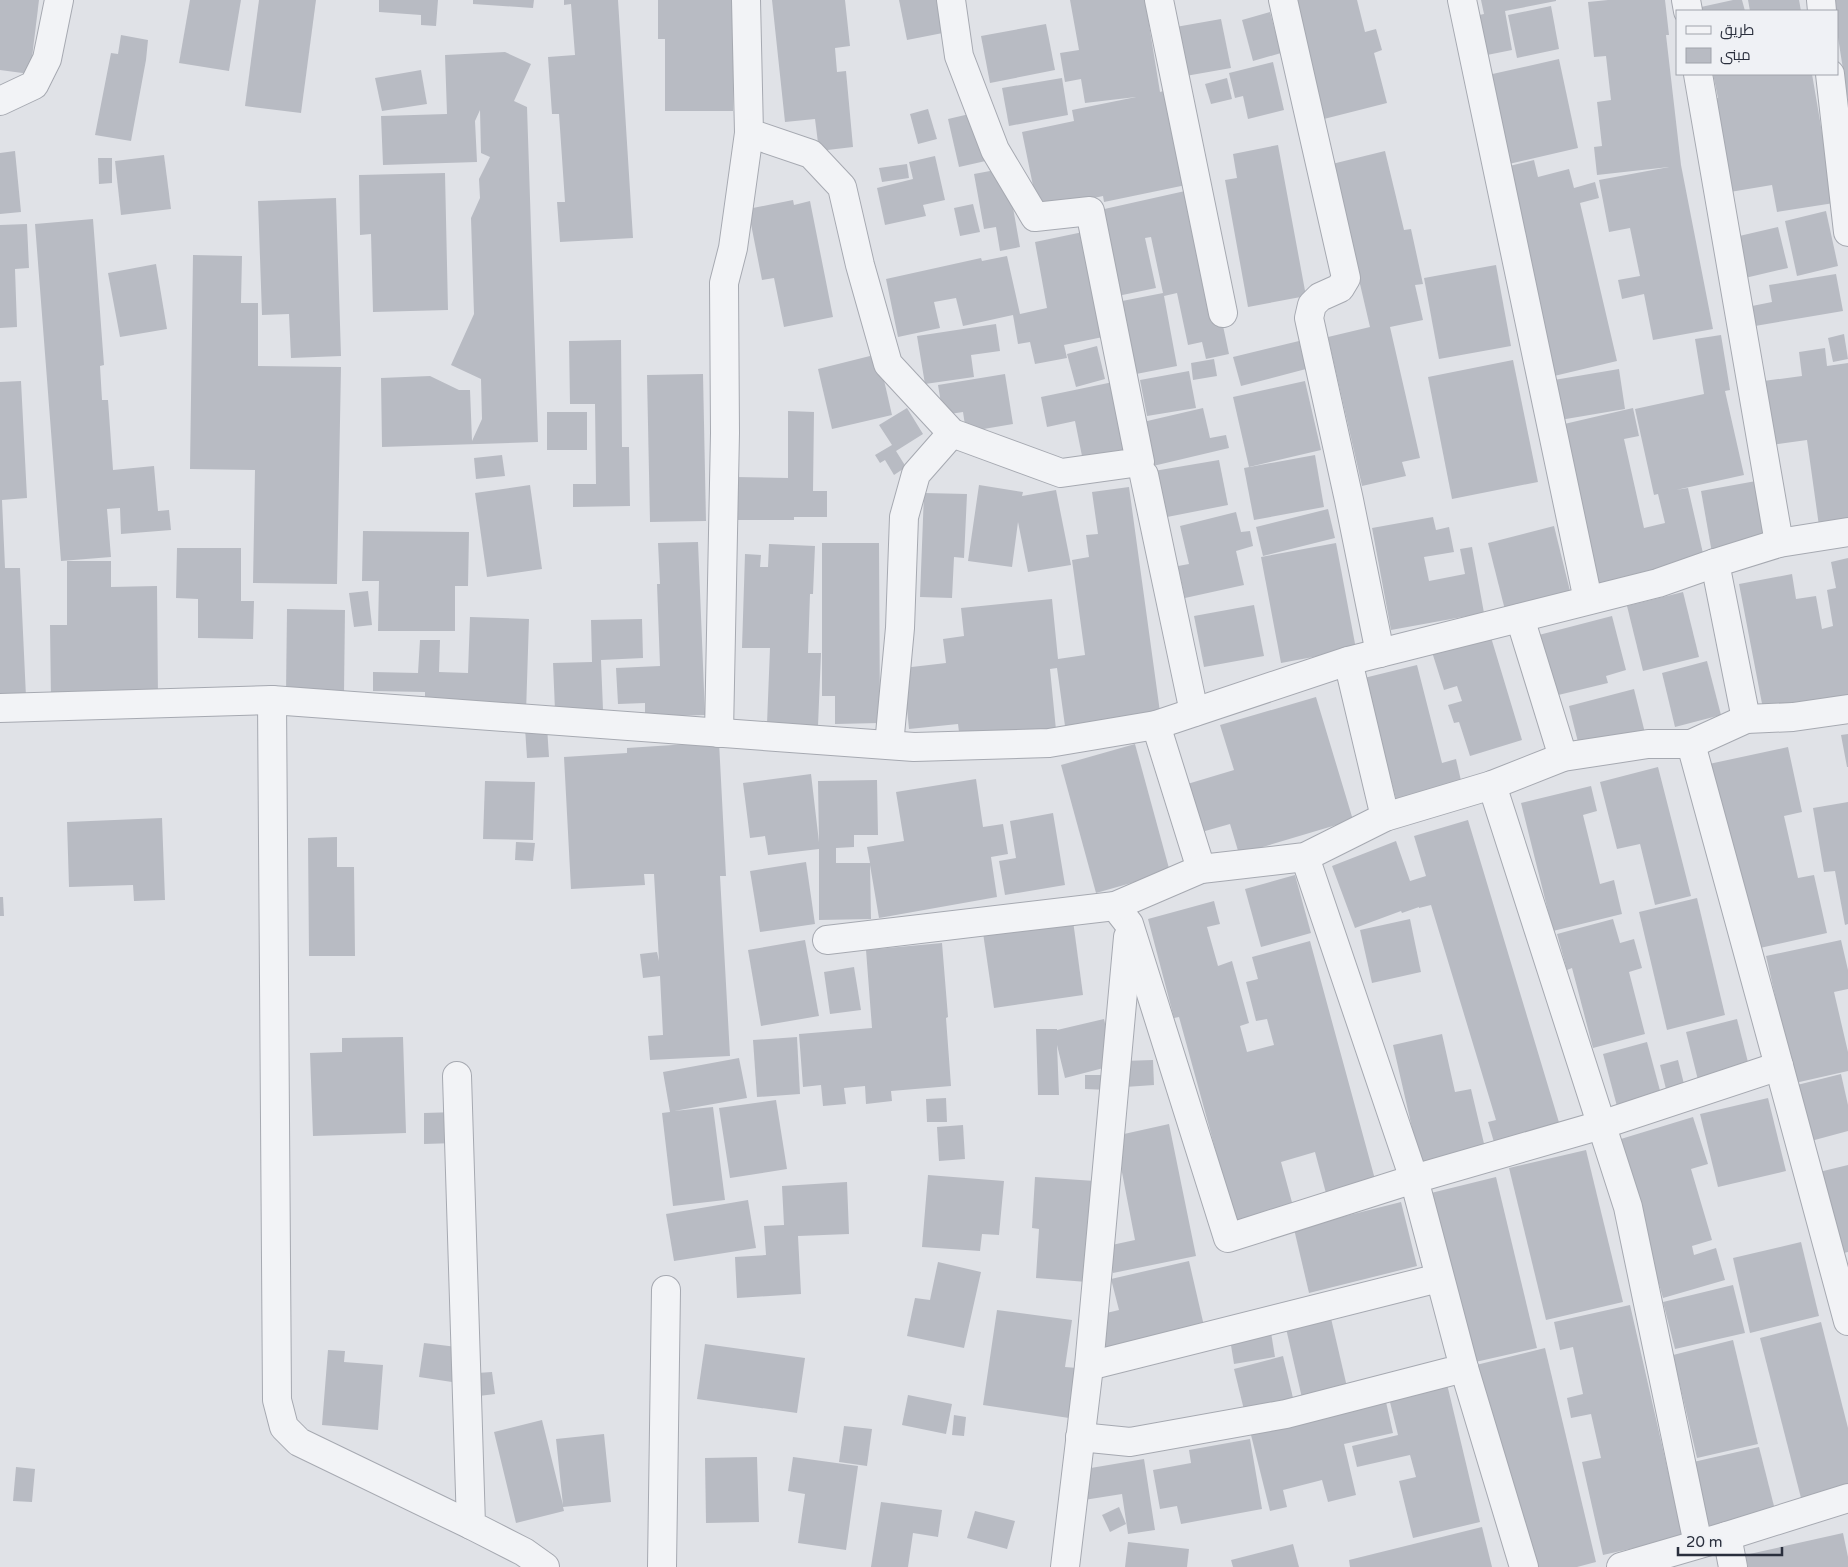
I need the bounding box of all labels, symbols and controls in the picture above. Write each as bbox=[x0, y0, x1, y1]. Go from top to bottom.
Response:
legend bbox=[1676, 10, 1838, 75]
text: طريق bbox=[1720, 21, 1754, 40]
text: مبنى bbox=[1720, 46, 1751, 65]
scale bar bbox=[1678, 1524, 1782, 1556]
text: 20 m bbox=[1686, 1533, 1723, 1551]

